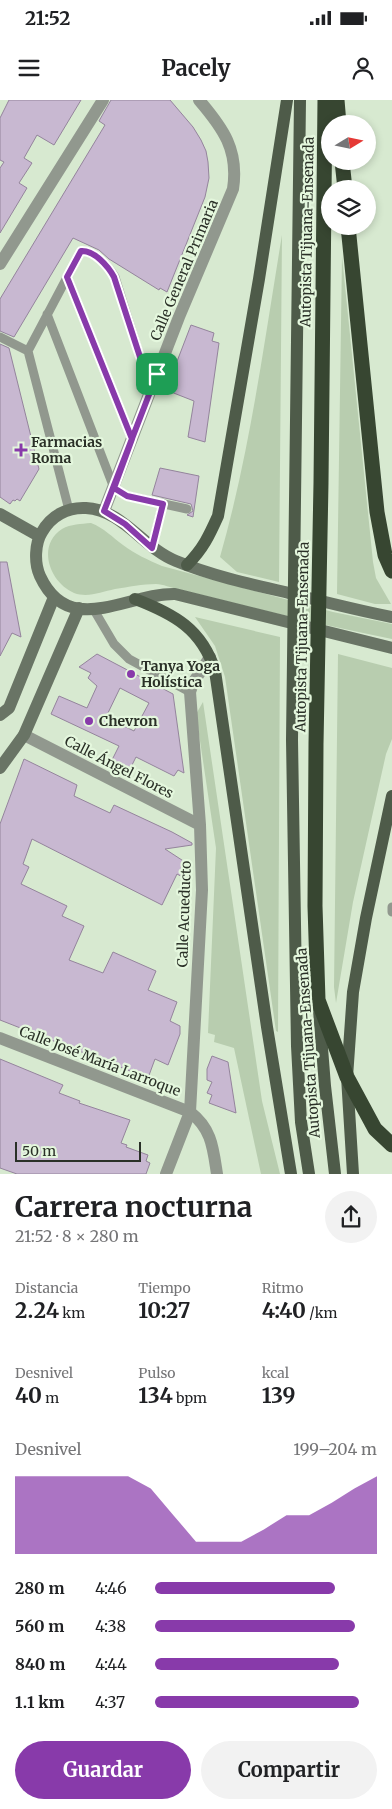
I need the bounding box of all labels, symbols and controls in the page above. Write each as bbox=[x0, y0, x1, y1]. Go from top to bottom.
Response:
text: 21:52 bbox=[25, 6, 70, 30]
icon: menu bbox=[15, 54, 43, 82]
text: Pacely bbox=[161, 54, 231, 82]
icon: person bbox=[349, 54, 377, 82]
north arrow bbox=[321, 115, 376, 170]
map controls bbox=[321, 115, 376, 235]
street label: Autopista Tijuana-Ensenada bbox=[296, 136, 318, 328]
button: layers bbox=[321, 180, 376, 235]
street label: Calle General Primaria bbox=[146, 196, 222, 343]
pin bbox=[136, 353, 178, 395]
icon: arrive bbox=[143, 360, 171, 388]
place label: Farmacias Roma bbox=[31, 433, 102, 467]
marker: Farmacias Roma bbox=[15, 444, 27, 456]
street label: Autopista Tijuana-Ensenada bbox=[291, 541, 313, 733]
place label: Tanya Yoga Holística bbox=[141, 657, 220, 691]
marker: Tanya Yoga Holística bbox=[125, 668, 137, 680]
place label: Chevron bbox=[99, 712, 158, 730]
marker: Chevron bbox=[83, 715, 95, 727]
street label: Calle Ángel Flores bbox=[62, 732, 177, 802]
street label: Calle Acueducto bbox=[173, 860, 195, 968]
street label: Autopista Tijuana-Ensenada bbox=[292, 947, 324, 1140]
street label: Calle José María Larroque bbox=[17, 1022, 183, 1100]
scale bar bbox=[15, 1139, 141, 1162]
text: 50 m bbox=[22, 1142, 56, 1160]
text: Carrera nocturna bbox=[15, 1189, 253, 1225]
button: share bbox=[325, 1191, 377, 1243]
text: 21:52 · 8 × 280 m bbox=[15, 1226, 139, 1246]
text: Distancia bbox=[15, 1279, 78, 1297]
text: Tiempo bbox=[138, 1279, 191, 1297]
text: Ritmo bbox=[262, 1279, 303, 1297]
text: 2.24 bbox=[15, 1297, 59, 1324]
text: 10:27 bbox=[138, 1297, 190, 1324]
text: 4:40 bbox=[262, 1297, 306, 1324]
text: km bbox=[59, 1304, 85, 1322]
text: /km bbox=[306, 1304, 337, 1322]
text: Desnivel bbox=[15, 1364, 73, 1382]
text: Pulso bbox=[138, 1364, 176, 1382]
text: kcal bbox=[262, 1364, 289, 1382]
text: 40 bbox=[15, 1382, 42, 1409]
text: 134 bbox=[138, 1382, 173, 1409]
text: 139 bbox=[262, 1382, 295, 1409]
text: m bbox=[42, 1389, 59, 1407]
text: bpm bbox=[173, 1389, 207, 1407]
text: Desnivel bbox=[15, 1439, 81, 1459]
text: 199–204 m bbox=[293, 1439, 377, 1459]
text: 280 m bbox=[15, 1578, 65, 1598]
text: 4:46 bbox=[95, 1578, 127, 1598]
text: 560 m bbox=[15, 1616, 64, 1636]
text: 4:38 bbox=[95, 1616, 126, 1636]
text: 840 m bbox=[15, 1654, 65, 1674]
text: 4:44 bbox=[95, 1654, 127, 1674]
text: 1.1 km bbox=[15, 1692, 65, 1712]
text: 4:37 bbox=[95, 1692, 125, 1712]
button: Guardar bbox=[15, 1741, 191, 1799]
button: Compartir bbox=[201, 1741, 377, 1799]

